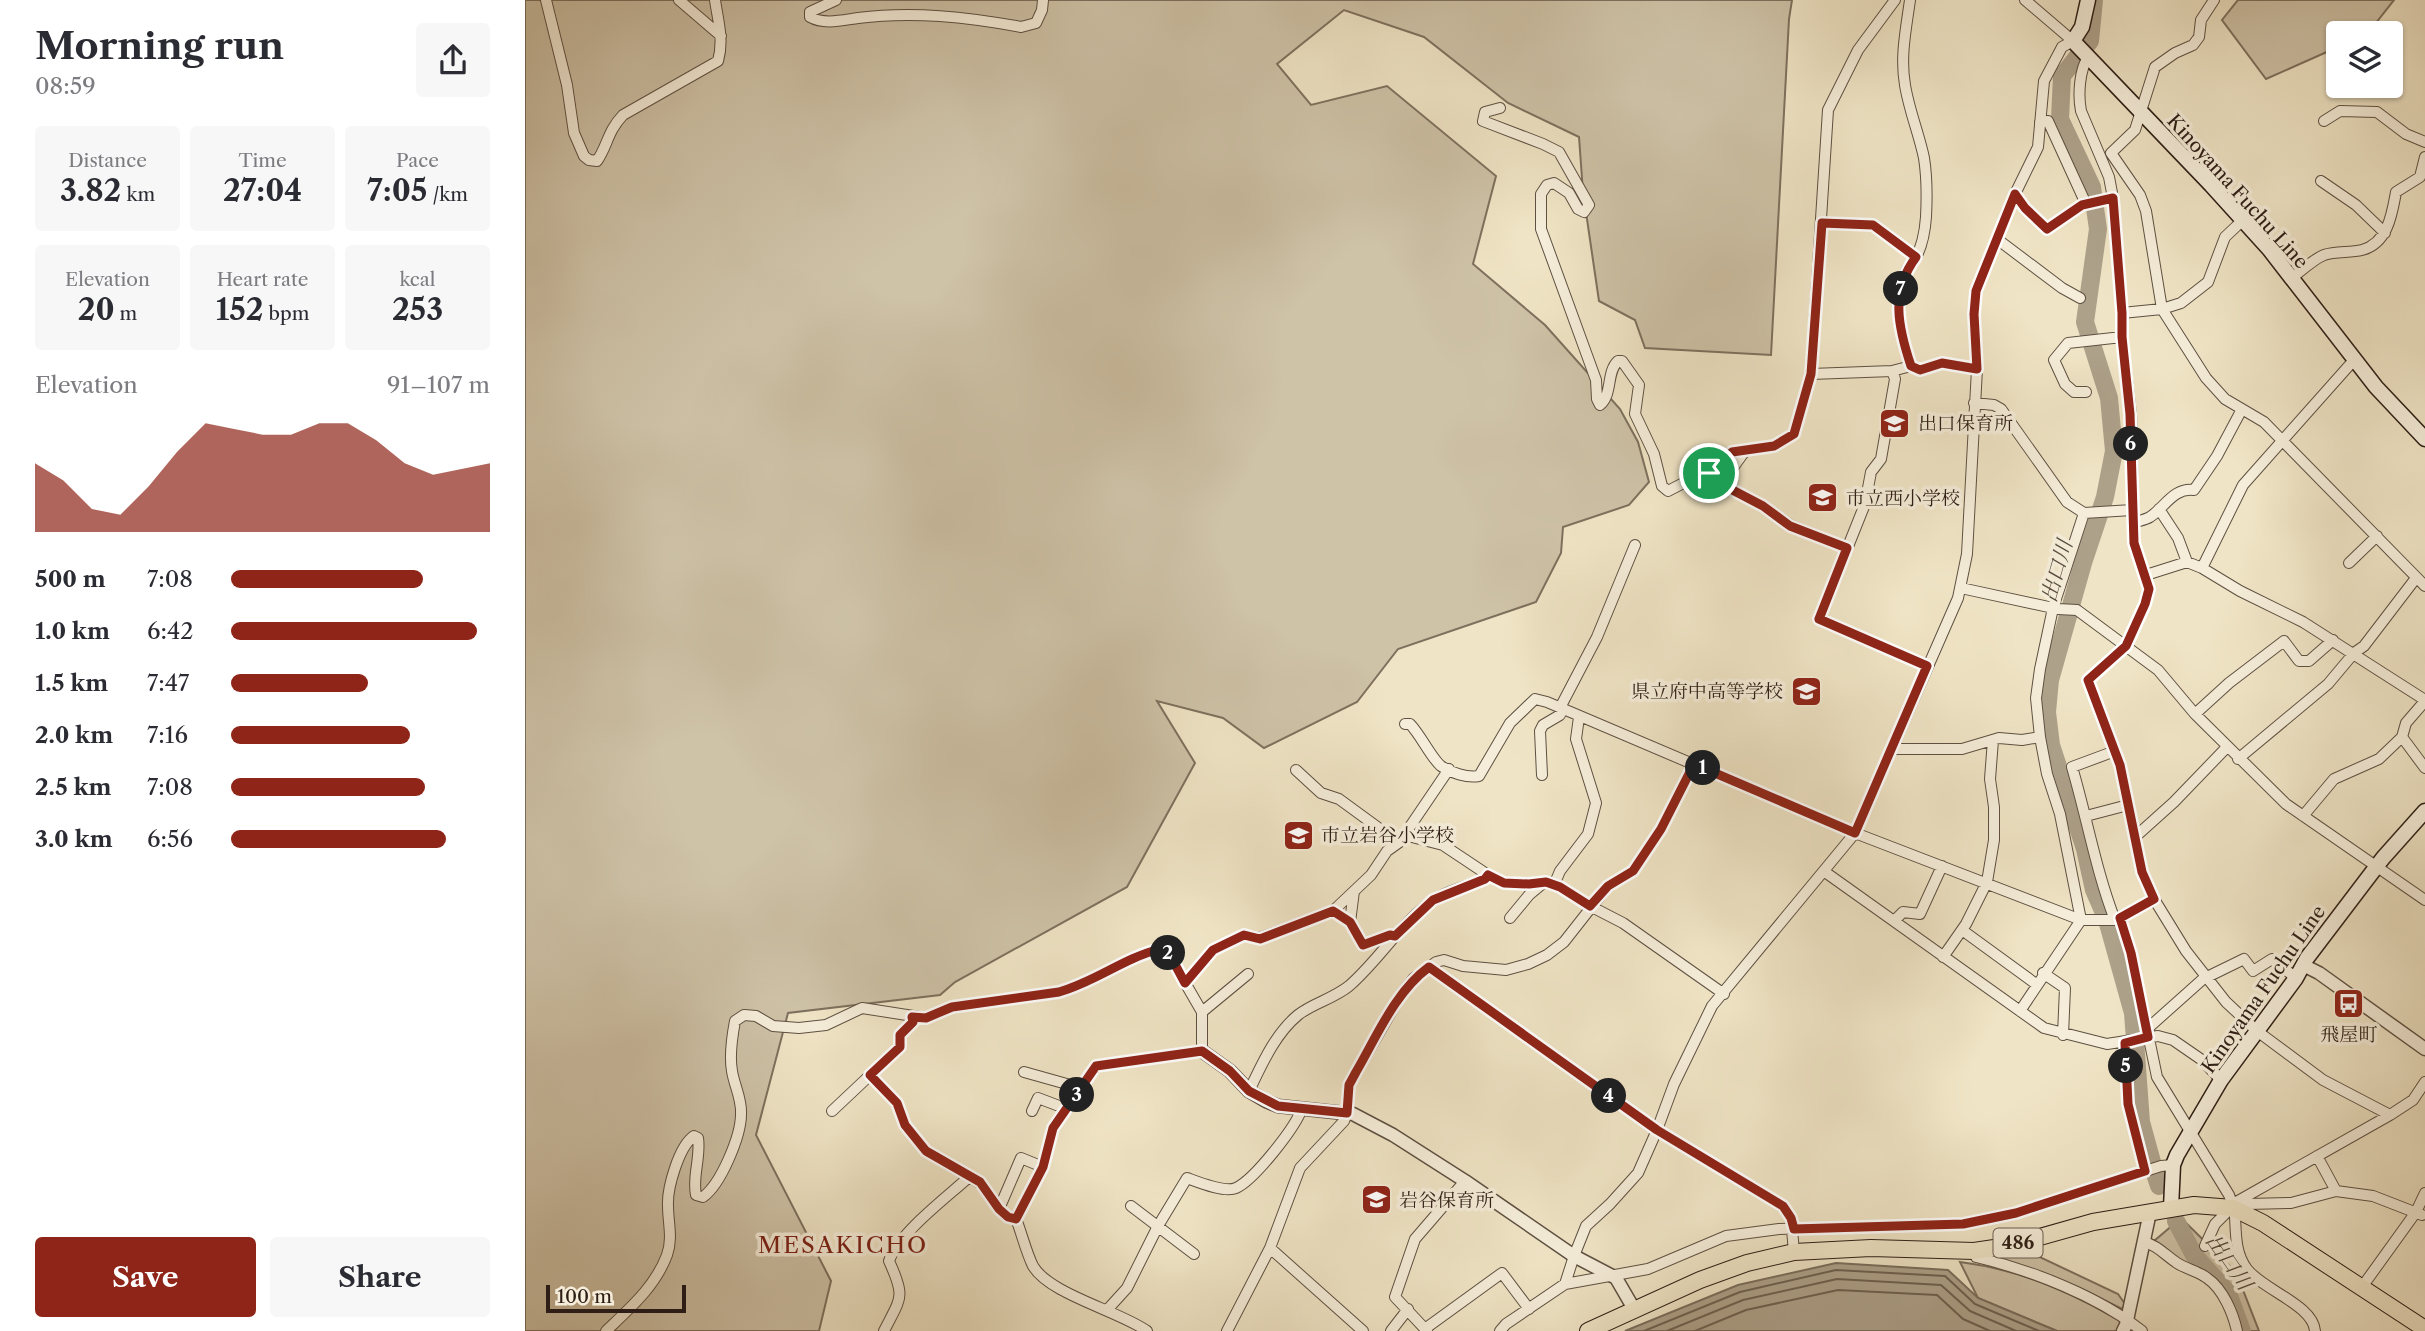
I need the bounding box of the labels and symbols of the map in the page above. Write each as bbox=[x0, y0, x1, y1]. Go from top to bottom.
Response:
street label: Kinoyama Fuchu Line bbox=[2162, 109, 2313, 273]
pin: 7 bbox=[1883, 272, 1919, 306]
school or university icon: 出口保育所 bbox=[1878, 406, 1912, 440]
place label: 出口保育所 bbox=[1918, 412, 2013, 435]
pin: 6 bbox=[2113, 426, 2149, 462]
pin bbox=[1679, 443, 1739, 503]
school or university icon: 市立西小学校 bbox=[1806, 481, 1840, 515]
place label: 市立西小学校 bbox=[1846, 487, 1960, 510]
water label: 出口川 bbox=[2036, 535, 2078, 605]
school or university icon: 県立府中高等学校 bbox=[1789, 674, 1823, 708]
place label: 県立府中高等学校 bbox=[1631, 680, 1783, 703]
pin: 1 bbox=[1685, 750, 1721, 786]
school or university icon: 市立岩谷小学校 bbox=[1281, 818, 1315, 852]
place label: 市立岩谷小学校 bbox=[1321, 824, 1454, 847]
street label: Kinoyama Fuchu Line bbox=[2197, 901, 2330, 1078]
pin: 2 bbox=[1151, 936, 1185, 970]
bus stop icon: 飛屋町 bbox=[2332, 986, 2366, 1020]
place label: 飛屋町 bbox=[2320, 1023, 2378, 1046]
pin: 5 bbox=[2109, 1048, 2143, 1084]
pin: 3 bbox=[1059, 1078, 1095, 1112]
pin: 4 bbox=[1591, 1078, 1627, 1114]
school or university icon: 岩谷保育所 bbox=[1359, 1183, 1393, 1217]
place label: 岩谷保育所 bbox=[1399, 1189, 1494, 1212]
road number: 486 bbox=[1993, 1228, 2043, 1258]
water label: 出口川 bbox=[2201, 1229, 2259, 1296]
district label: MESAKICHO bbox=[758, 1231, 928, 1259]
scale bar bbox=[546, 1282, 686, 1314]

